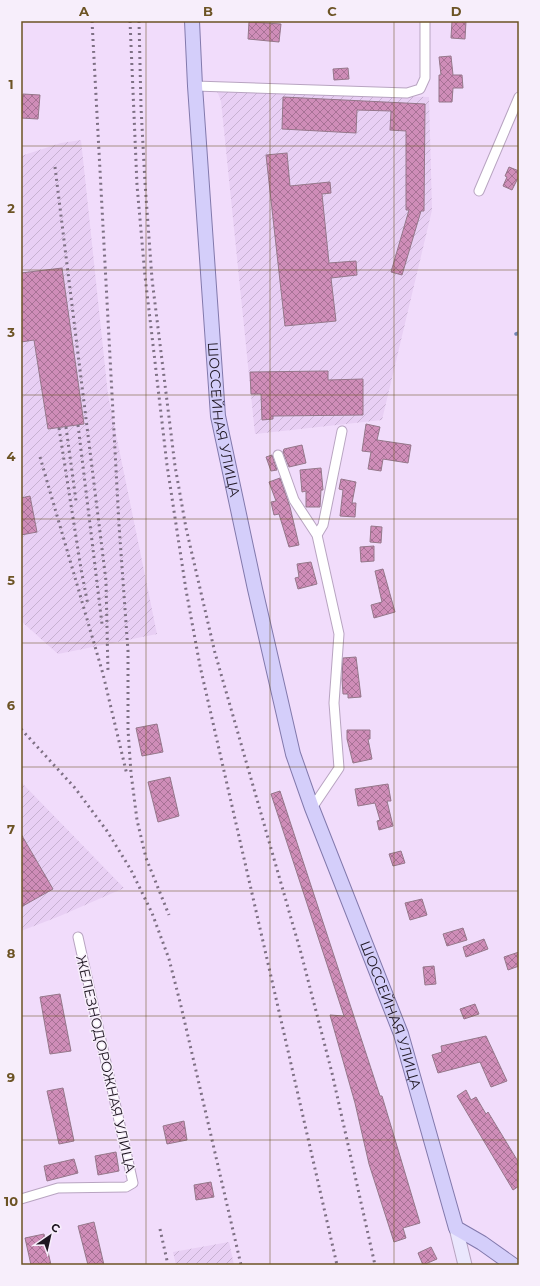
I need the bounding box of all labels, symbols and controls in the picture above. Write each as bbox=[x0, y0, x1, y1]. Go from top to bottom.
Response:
text: A bbox=[78, 3, 90, 19]
text: B bbox=[203, 3, 213, 19]
text: C bbox=[327, 3, 337, 19]
text: D bbox=[451, 3, 462, 19]
text: 1 bbox=[8, 76, 14, 92]
text: 2 bbox=[7, 200, 15, 216]
text: 3 bbox=[6, 324, 15, 340]
street label: ШОССЕЙНАЯ УЛИЦА bbox=[204, 341, 244, 499]
text: 4 bbox=[7, 448, 16, 464]
text: 5 bbox=[7, 572, 15, 588]
text: 6 bbox=[7, 697, 16, 713]
text: 7 bbox=[7, 821, 15, 837]
street label: ШОССЕЙНАЯ УЛИЦА bbox=[356, 938, 425, 1092]
text: 8 bbox=[7, 945, 16, 961]
street label: ЖЕЛЕЗНОДОРОЖНАЯ УЛИЦА bbox=[72, 953, 140, 1175]
text: 9 bbox=[7, 1069, 15, 1085]
text: 10 bbox=[4, 1193, 18, 1209]
north arrow bbox=[30, 1216, 70, 1256]
text: С bbox=[48, 1220, 63, 1236]

